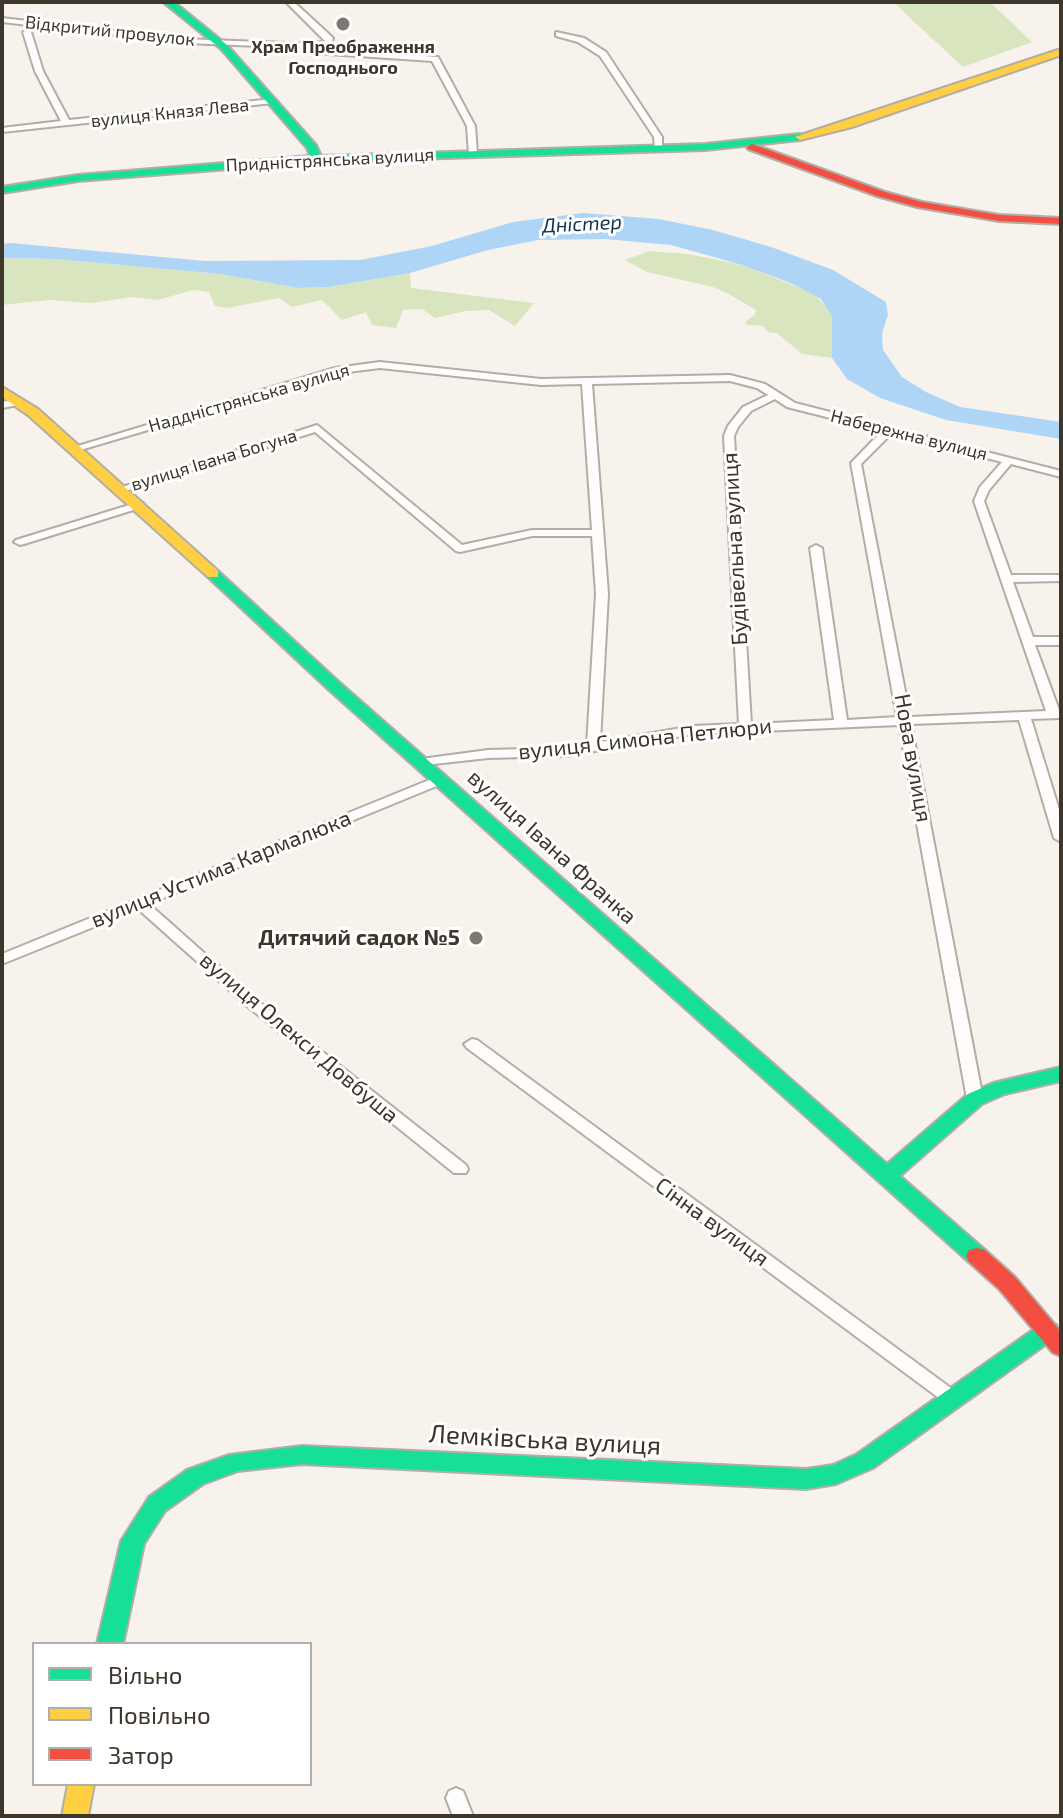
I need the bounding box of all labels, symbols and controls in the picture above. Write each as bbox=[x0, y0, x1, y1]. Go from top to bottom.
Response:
street label: Відкритий провулок bbox=[24, 11, 196, 51]
marker: Храм Преображення Господнього bbox=[334, 15, 352, 33]
place label: Храм Преображення Господнього bbox=[251, 36, 435, 78]
street label: вулиця Князя Лева bbox=[90, 94, 250, 132]
street label: Придністрянська вулиця bbox=[225, 144, 435, 176]
water label: Дністер bbox=[541, 210, 623, 238]
street label: Наддністрянська вулиця bbox=[146, 359, 352, 437]
street label: Набережна вулиця bbox=[828, 405, 990, 465]
street label: вулиця Івана Богуна bbox=[128, 424, 300, 496]
street label: Будівельна вулиця bbox=[717, 452, 753, 646]
street label: Нова вулиця bbox=[889, 692, 937, 824]
street label: вулиця Симона Петлюри bbox=[517, 713, 773, 765]
street label: вулиця Івана Франка bbox=[462, 764, 642, 930]
street label: вулиця Устима Кармалюка bbox=[87, 805, 355, 933]
place label: Дитячий садок №5 bbox=[258, 925, 460, 951]
marker: Дитячий садок №5 bbox=[467, 929, 485, 947]
street label: вулиця Олекси Довбуша bbox=[194, 947, 404, 1129]
street label: Сінна вулиця bbox=[650, 1172, 774, 1272]
street label: Лемківська вулиця bbox=[428, 1418, 662, 1462]
legend bbox=[32, 1642, 312, 1786]
text: Вільно bbox=[108, 1660, 182, 1689]
text: Повільно bbox=[108, 1700, 211, 1729]
text: Затор bbox=[108, 1740, 174, 1769]

